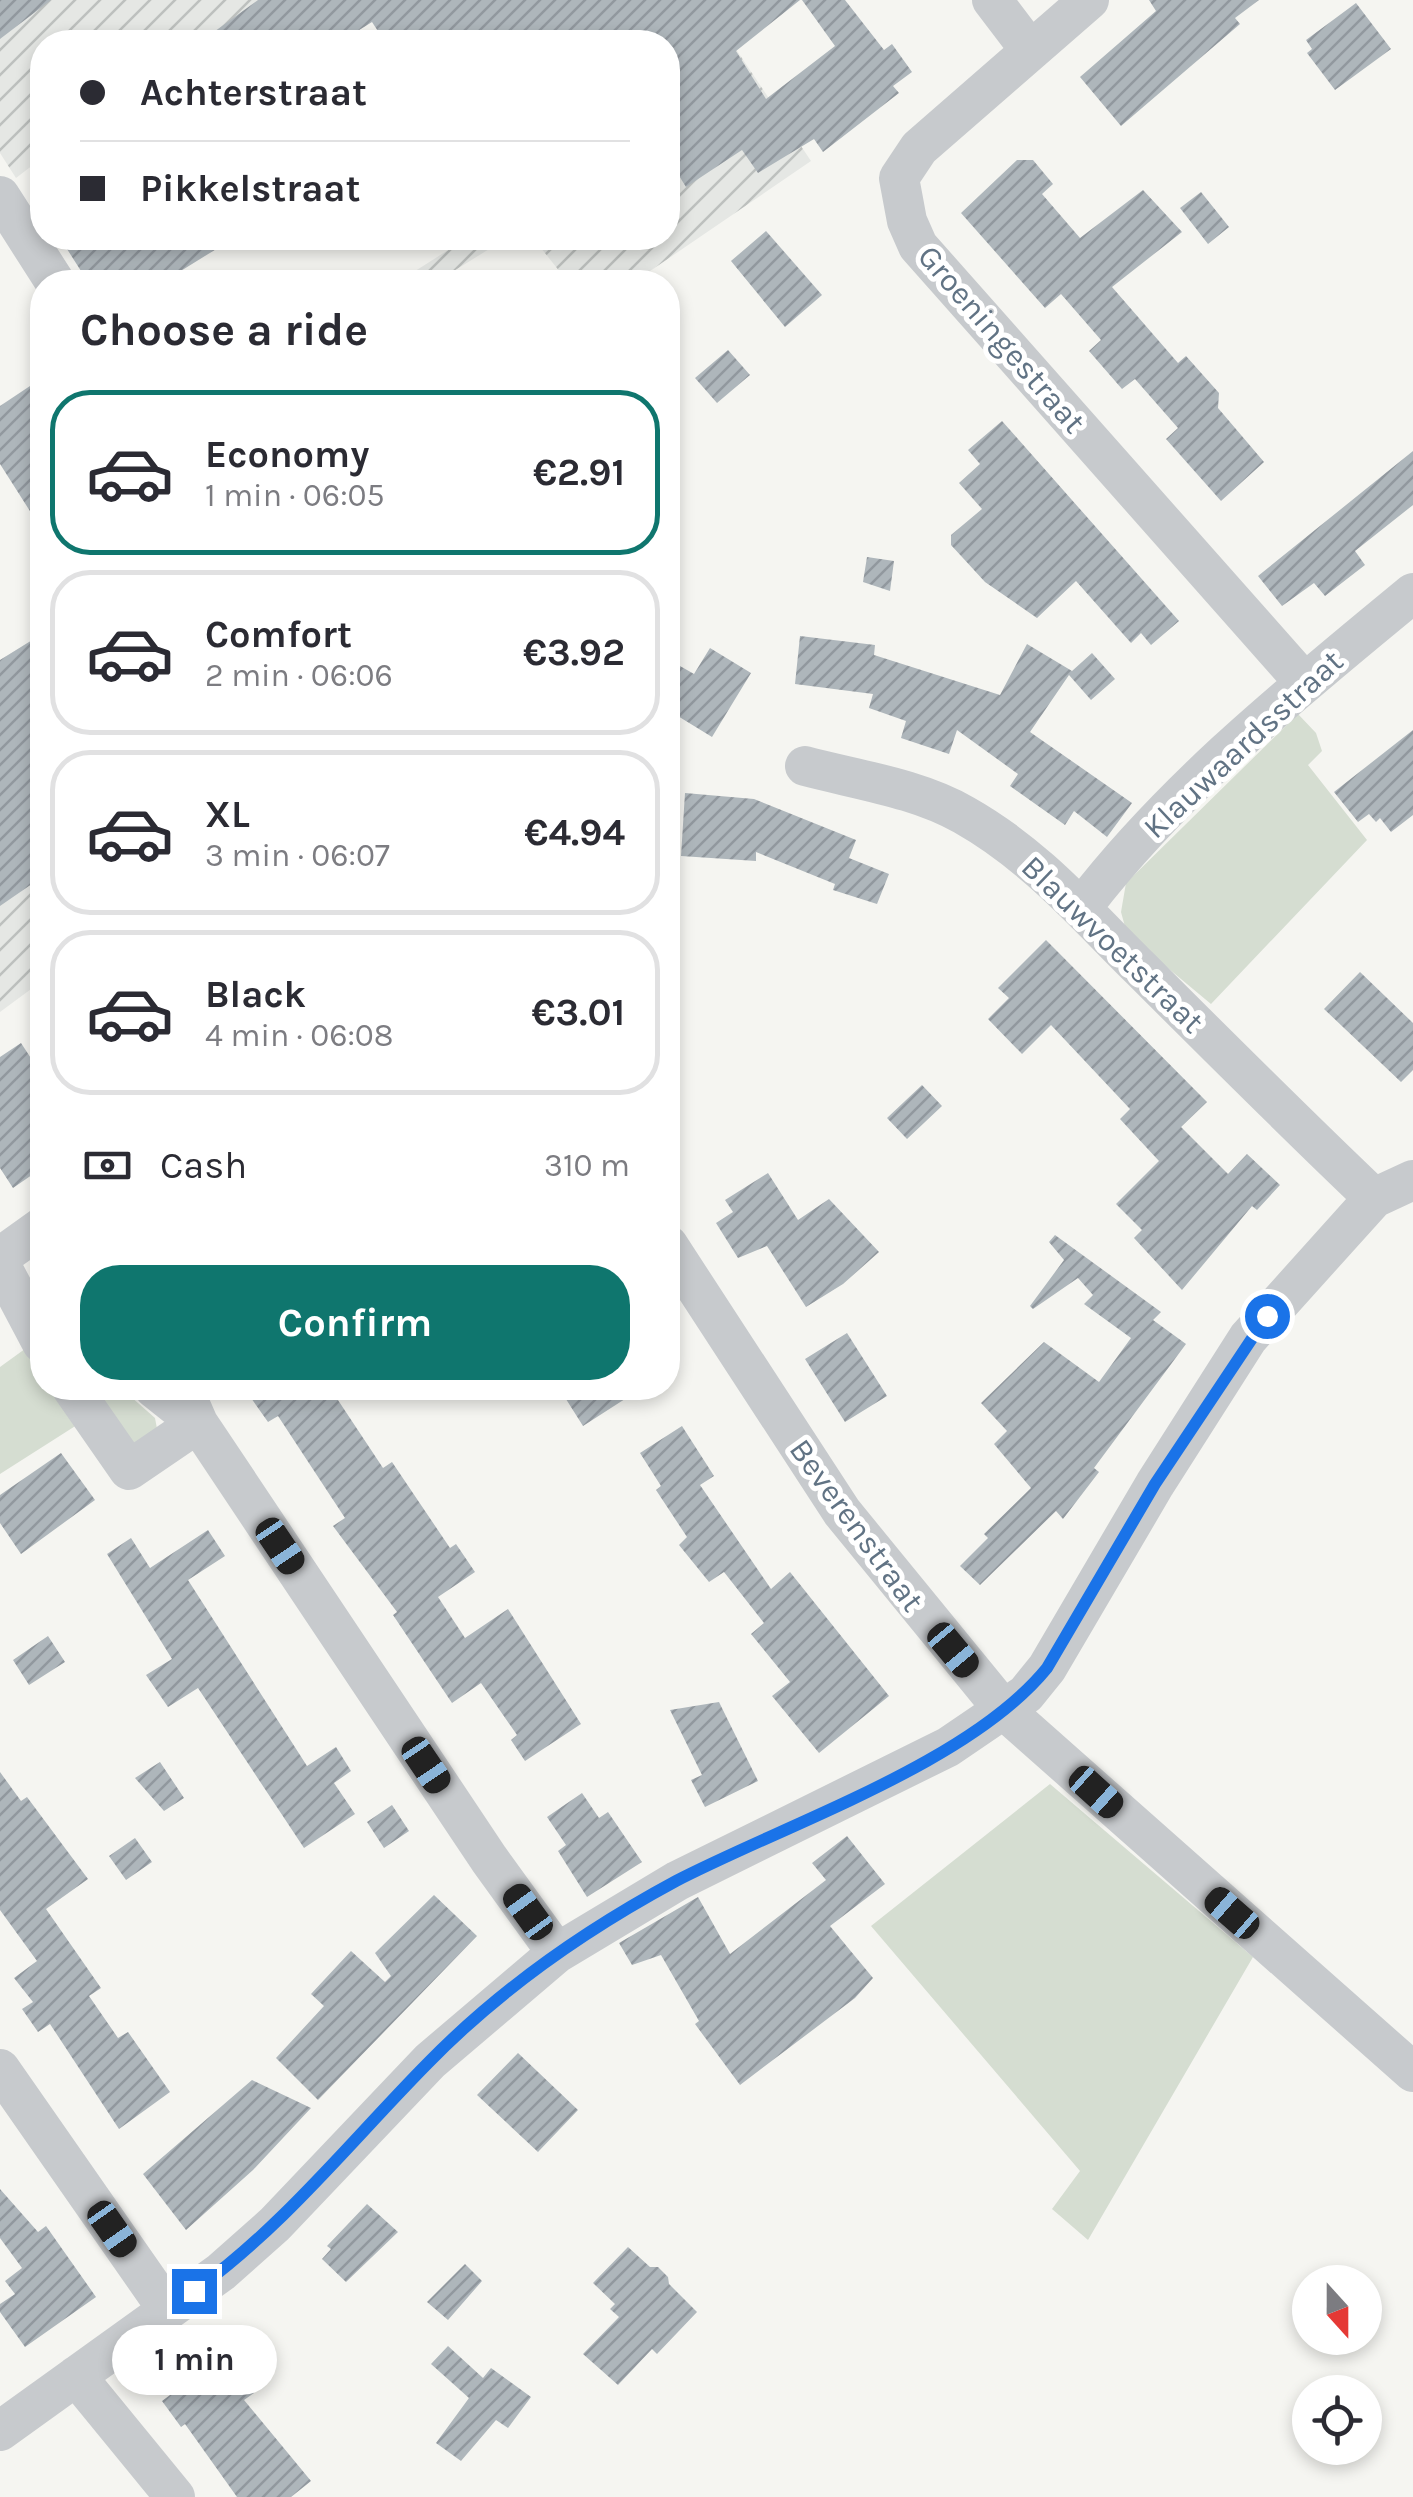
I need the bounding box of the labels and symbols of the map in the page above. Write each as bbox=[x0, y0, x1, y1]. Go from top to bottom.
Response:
street label: Groeningestraat bbox=[910, 238, 1093, 441]
street label: Klauwaardsstraat bbox=[1136, 643, 1351, 846]
street label: Blauwvoetstraat bbox=[1014, 848, 1211, 1041]
route start bbox=[1245, 1294, 1290, 1339]
street label: Beverenstraat bbox=[782, 1432, 931, 1619]
car bbox=[251, 1513, 309, 1579]
car bbox=[922, 1617, 984, 1683]
car bbox=[397, 1732, 455, 1798]
car bbox=[1064, 1761, 1128, 1823]
car bbox=[498, 1879, 558, 1945]
car bbox=[1200, 1882, 1264, 1944]
car bbox=[83, 2196, 141, 2262]
north arrow bbox=[1292, 2265, 1382, 2355]
route end bbox=[172, 2269, 217, 2314]
callout: 1 min bbox=[111, 2326, 276, 2396]

